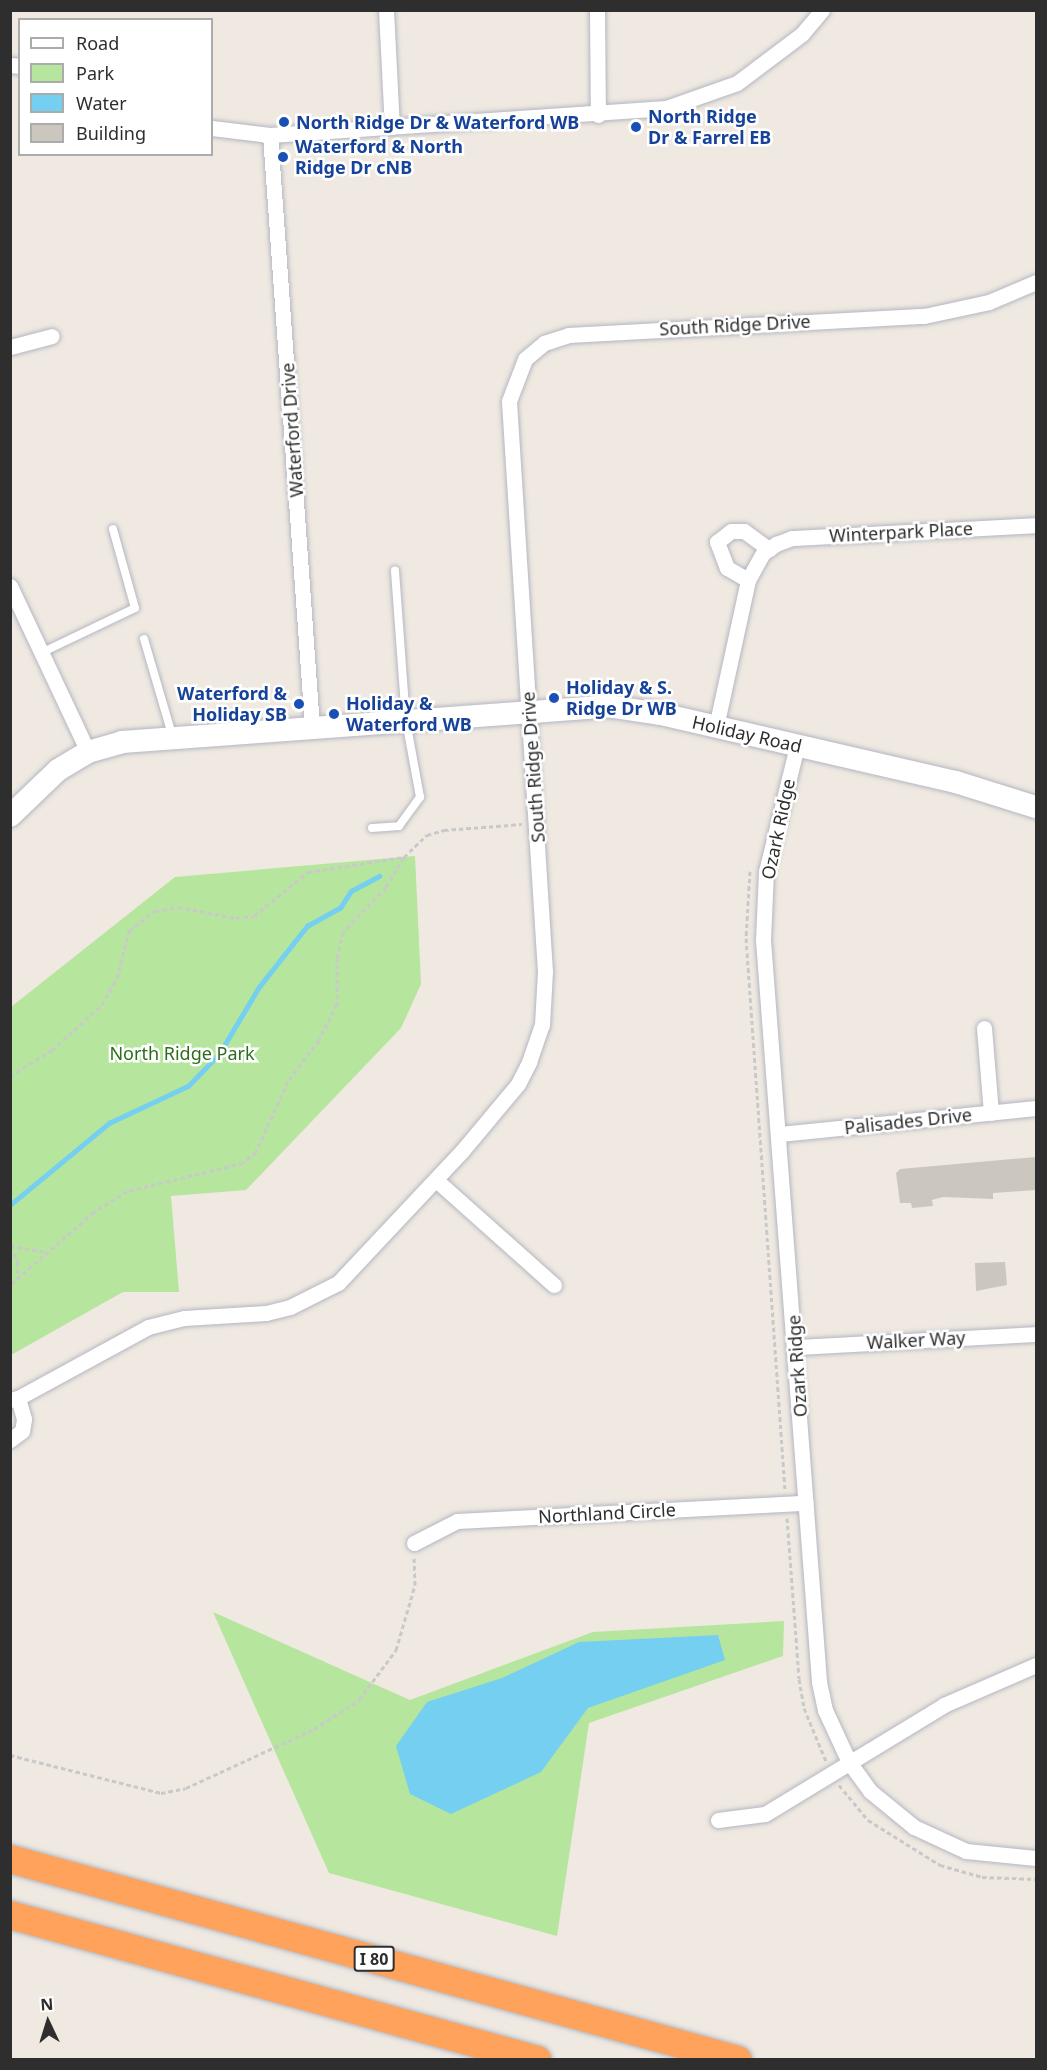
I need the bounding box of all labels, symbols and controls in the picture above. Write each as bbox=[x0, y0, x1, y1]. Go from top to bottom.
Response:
legend bbox=[18, 18, 213, 156]
text: Road bbox=[76, 31, 119, 55]
text: Park bbox=[76, 61, 114, 85]
text: Water bbox=[76, 91, 127, 115]
place label: North Ridge Dr & Farrel EB bbox=[648, 106, 771, 148]
place label: North Ridge Dr & Waterford WB bbox=[296, 111, 579, 133]
marker: North Ridge Dr & Waterford WB bbox=[277, 115, 291, 129]
marker: North Ridge Dr & Farrel EB bbox=[629, 120, 643, 134]
text: Building bbox=[76, 121, 146, 145]
place label: Waterford & North Ridge Dr cNB bbox=[295, 136, 463, 178]
marker: Waterford & North Ridge Dr cNB bbox=[276, 150, 290, 164]
street label: South Ridge Drive bbox=[659, 310, 811, 340]
street label: Waterford Drive bbox=[277, 362, 307, 498]
street label: Winterpark Place bbox=[829, 517, 973, 547]
place label: Holiday & S. Ridge Dr WB bbox=[566, 677, 677, 720]
place label: Waterford & Holiday SB bbox=[177, 683, 287, 726]
street label: South Ridge Drive bbox=[517, 691, 549, 843]
marker: Holiday & S. Ridge Dr WB bbox=[547, 691, 561, 705]
place label: Holiday & Waterford WB bbox=[346, 693, 472, 736]
marker: Waterford & Holiday SB bbox=[292, 697, 306, 711]
marker: Holiday & Waterford WB bbox=[327, 707, 341, 721]
street label: Holiday Road bbox=[690, 711, 804, 757]
street label: Ozark Ridge bbox=[757, 777, 799, 881]
park label: North Ridge Park bbox=[109, 1042, 255, 1064]
street label: Palisades Drive bbox=[843, 1104, 973, 1138]
street label: Ozark Ridge bbox=[783, 1314, 811, 1418]
street label: Walker Way bbox=[866, 1327, 966, 1353]
street label: Northland Circle bbox=[538, 1499, 676, 1527]
road number: I 80 bbox=[353, 1946, 395, 1972]
north arrow bbox=[18, 1992, 78, 2052]
text: N bbox=[39, 1993, 54, 2015]

